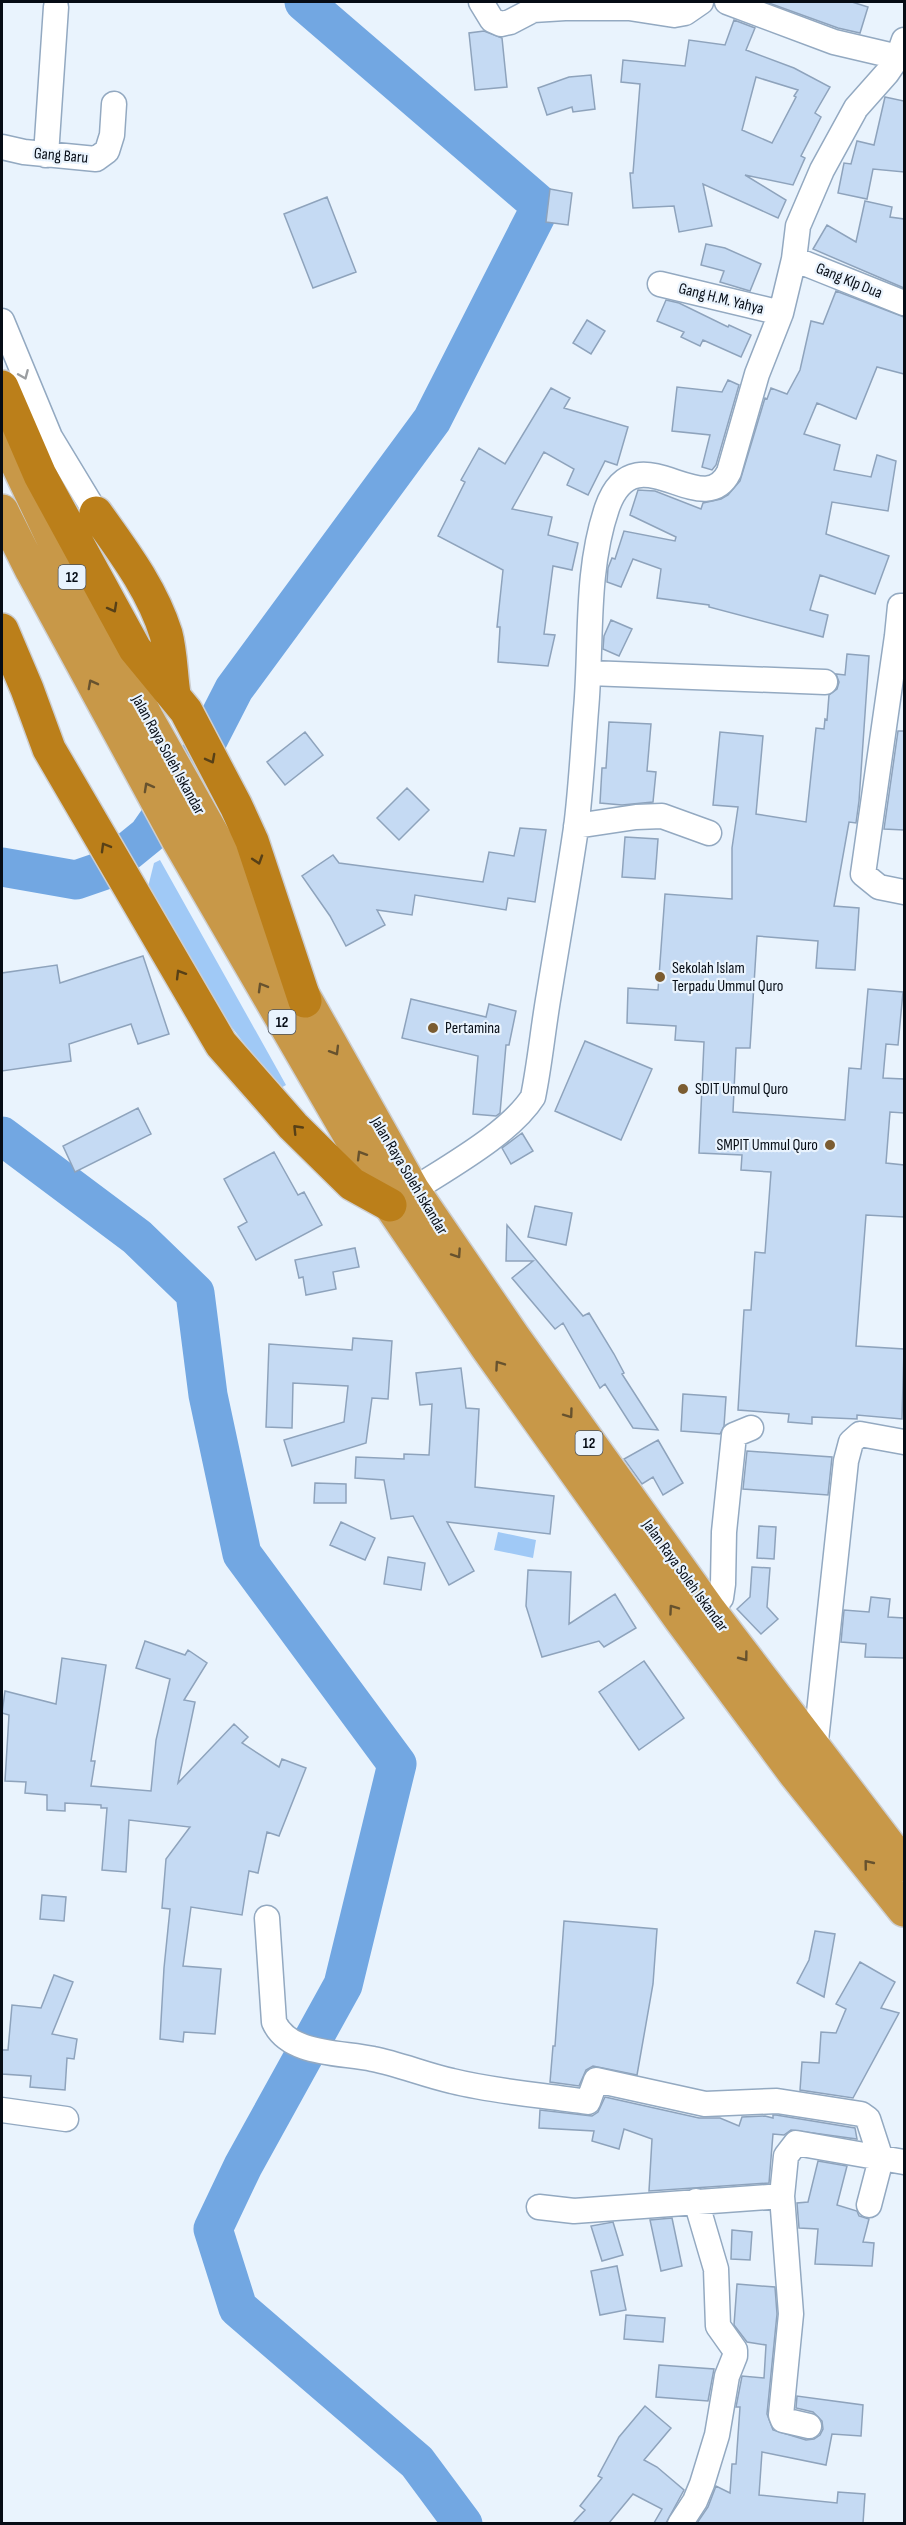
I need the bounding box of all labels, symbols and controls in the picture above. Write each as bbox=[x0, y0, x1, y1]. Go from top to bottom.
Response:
street label: Gang Baru bbox=[33, 144, 89, 168]
street label: Gang Klp Dua bbox=[813, 259, 885, 303]
street label: Gang H.M. Yahya bbox=[676, 279, 766, 319]
one-way arrow bbox=[17, 368, 29, 379]
road number: 12 bbox=[58, 565, 86, 589]
one-way arrow bbox=[106, 602, 117, 612]
one-way arrow bbox=[88, 680, 99, 690]
street label: Jalan Raya Soleh Iskandar bbox=[127, 691, 209, 818]
one-way arrow bbox=[204, 752, 215, 763]
one-way arrow bbox=[144, 783, 155, 793]
one-way arrow bbox=[101, 843, 113, 853]
one-way arrow bbox=[251, 854, 264, 865]
place label: Sekolah Islam Terpadu Ummul Quro bbox=[672, 959, 783, 996]
one-way arrow bbox=[175, 970, 187, 980]
marker: Sekolah Islam Terpadu Ummul Quro bbox=[653, 970, 667, 984]
one-way arrow bbox=[258, 982, 269, 993]
road number: 12 bbox=[268, 1010, 296, 1034]
place label: Pertamina bbox=[445, 1019, 500, 1038]
marker: Pertamina bbox=[426, 1021, 440, 1035]
one-way arrow bbox=[328, 1045, 339, 1055]
place label: SDIT Ummul Quro bbox=[695, 1080, 788, 1099]
marker: SDIT Ummul Quro bbox=[676, 1082, 690, 1096]
street label: Jalan Raya Soleh Iskandar bbox=[366, 1113, 452, 1239]
one-way arrow bbox=[293, 1126, 304, 1136]
place label: SMPIT Ummul Quro bbox=[716, 1136, 818, 1155]
marker: SMPIT Ummul Quro bbox=[823, 1138, 837, 1152]
one-way arrow bbox=[356, 1151, 368, 1161]
one-way arrow bbox=[450, 1248, 461, 1259]
one-way arrow bbox=[495, 1360, 506, 1371]
one-way arrow bbox=[562, 1408, 573, 1419]
road number: 12 bbox=[576, 1431, 602, 1455]
street label: Jalan Raya Soleh Iskandar bbox=[637, 1516, 732, 1636]
one-way arrow bbox=[669, 1605, 680, 1616]
one-way arrow bbox=[737, 1651, 748, 1662]
one-way arrow bbox=[864, 1860, 875, 1871]

